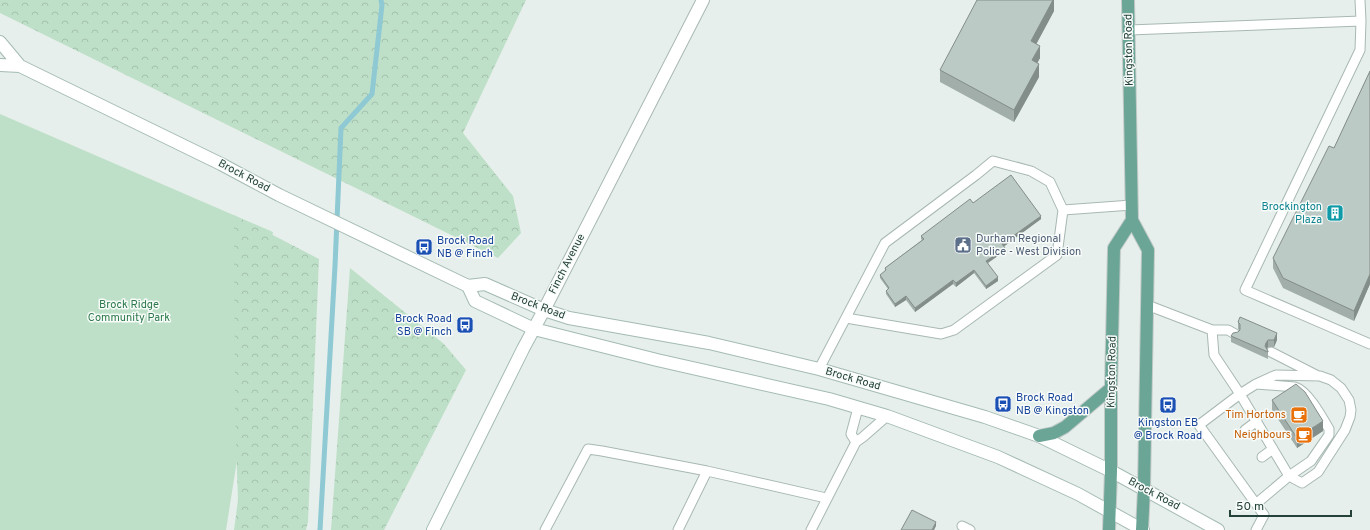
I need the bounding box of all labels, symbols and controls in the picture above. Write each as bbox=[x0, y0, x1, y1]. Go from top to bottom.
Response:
street label: Kingston Road bbox=[1121, 14, 1137, 86]
street label: Brock Road bbox=[216, 156, 272, 196]
place label: Brockington Plaza bbox=[1261, 200, 1322, 227]
building icon: Brockington Plaza bbox=[1325, 203, 1345, 223]
street label: Finch Avenue bbox=[546, 231, 588, 297]
place label: Durham Regional Police - West Division bbox=[976, 232, 1081, 259]
place label: Brock Road NB @ Finch bbox=[437, 234, 494, 261]
public building icon: Durham Regional Police - West Division bbox=[953, 235, 973, 255]
bus stop icon: Brock Road NB @ Finch bbox=[414, 237, 434, 257]
street label: Brock Road bbox=[509, 289, 567, 323]
park label: Brock Ridge Community Park bbox=[88, 298, 170, 325]
place label: Brock Road SB @ Finch bbox=[395, 312, 452, 339]
bus stop icon: Brock Road SB @ Finch bbox=[455, 315, 475, 335]
street label: Kingston Road bbox=[1104, 336, 1120, 408]
street label: Brock Road bbox=[824, 364, 882, 394]
place label: Brock Road NB @ Kingston bbox=[1016, 391, 1089, 418]
bus stop icon: Brock Road NB @ Kingston bbox=[993, 394, 1013, 414]
bus stop icon: Kingston EB @ Brock Road bbox=[1158, 395, 1178, 415]
cafe icon: Tim Hortons bbox=[1289, 405, 1309, 425]
place label: Tim Hortons bbox=[1225, 408, 1286, 422]
place label: Kingston EB @ Brock Road bbox=[1134, 416, 1202, 443]
cafe icon: Neighbours bbox=[1294, 425, 1314, 445]
place label: Neighbours bbox=[1234, 428, 1291, 442]
street label: Brock Road bbox=[1126, 474, 1182, 514]
scale bar bbox=[1230, 492, 1351, 518]
text: 50 m bbox=[1236, 499, 1264, 515]

